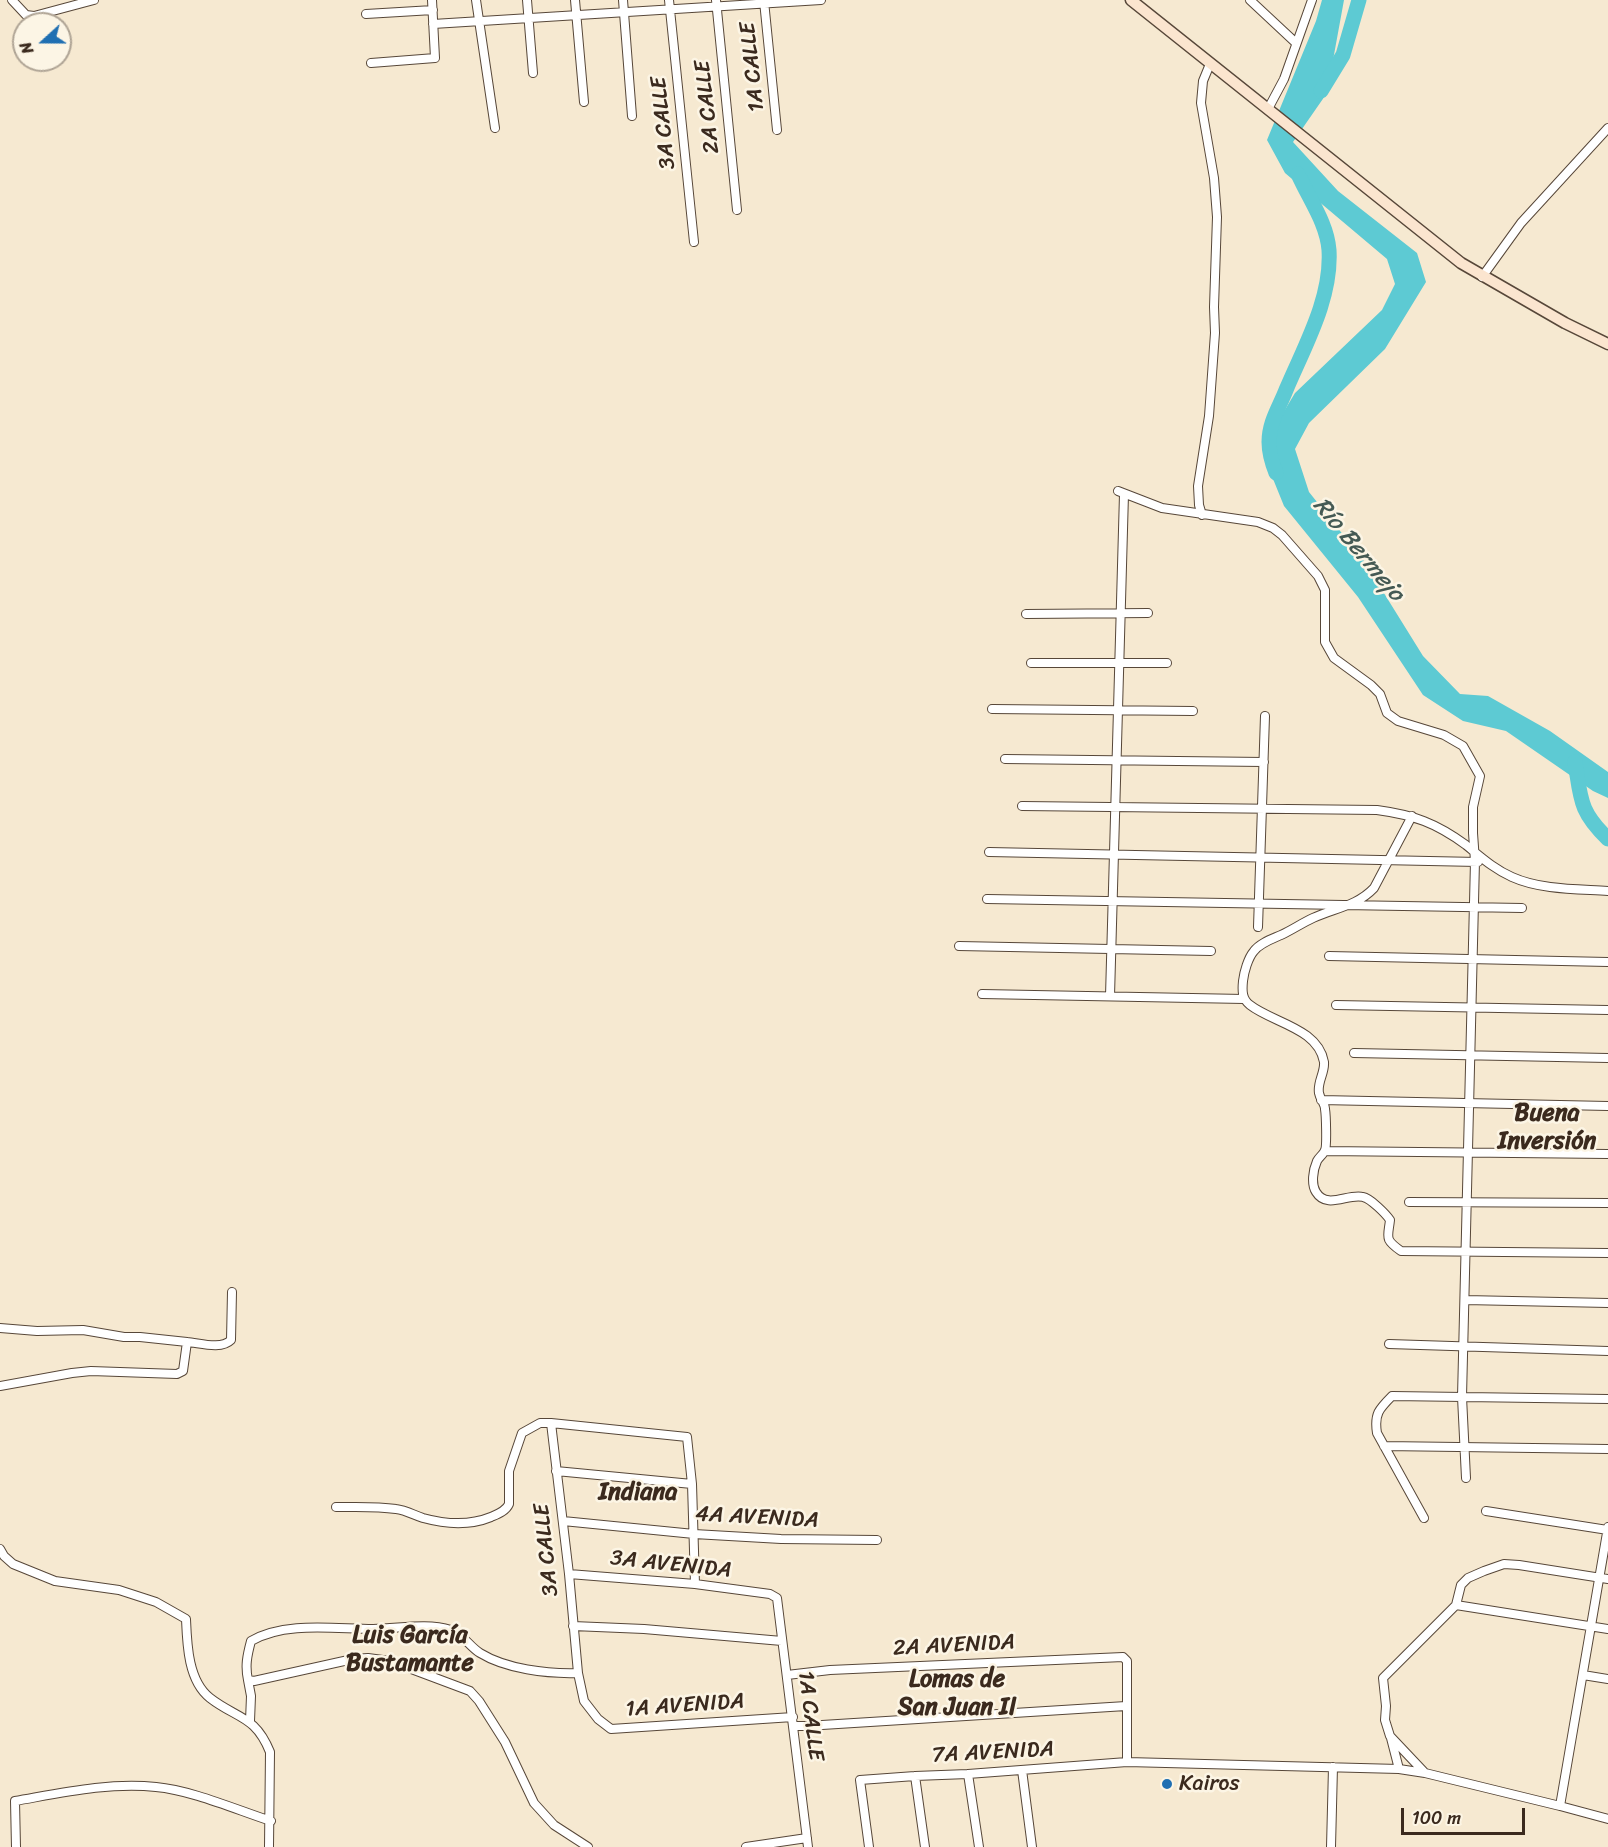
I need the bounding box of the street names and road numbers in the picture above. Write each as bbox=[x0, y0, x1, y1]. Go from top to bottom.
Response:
street label: 1A CALLE bbox=[735, 21, 771, 113]
street label: 2A CALLE bbox=[690, 59, 726, 155]
street label: 3A CALLE bbox=[646, 75, 682, 171]
street label: 3A CALLE bbox=[529, 1502, 565, 1598]
street label: 4A AVENIDA bbox=[695, 1502, 819, 1534]
street label: 3A AVENIDA bbox=[609, 1546, 733, 1584]
street label: 2A AVENIDA bbox=[892, 1630, 1016, 1662]
street label: 1A CALLE bbox=[791, 1670, 829, 1762]
street label: 1A AVENIDA bbox=[625, 1689, 745, 1723]
street label: 7A AVENIDA bbox=[931, 1737, 1055, 1769]

